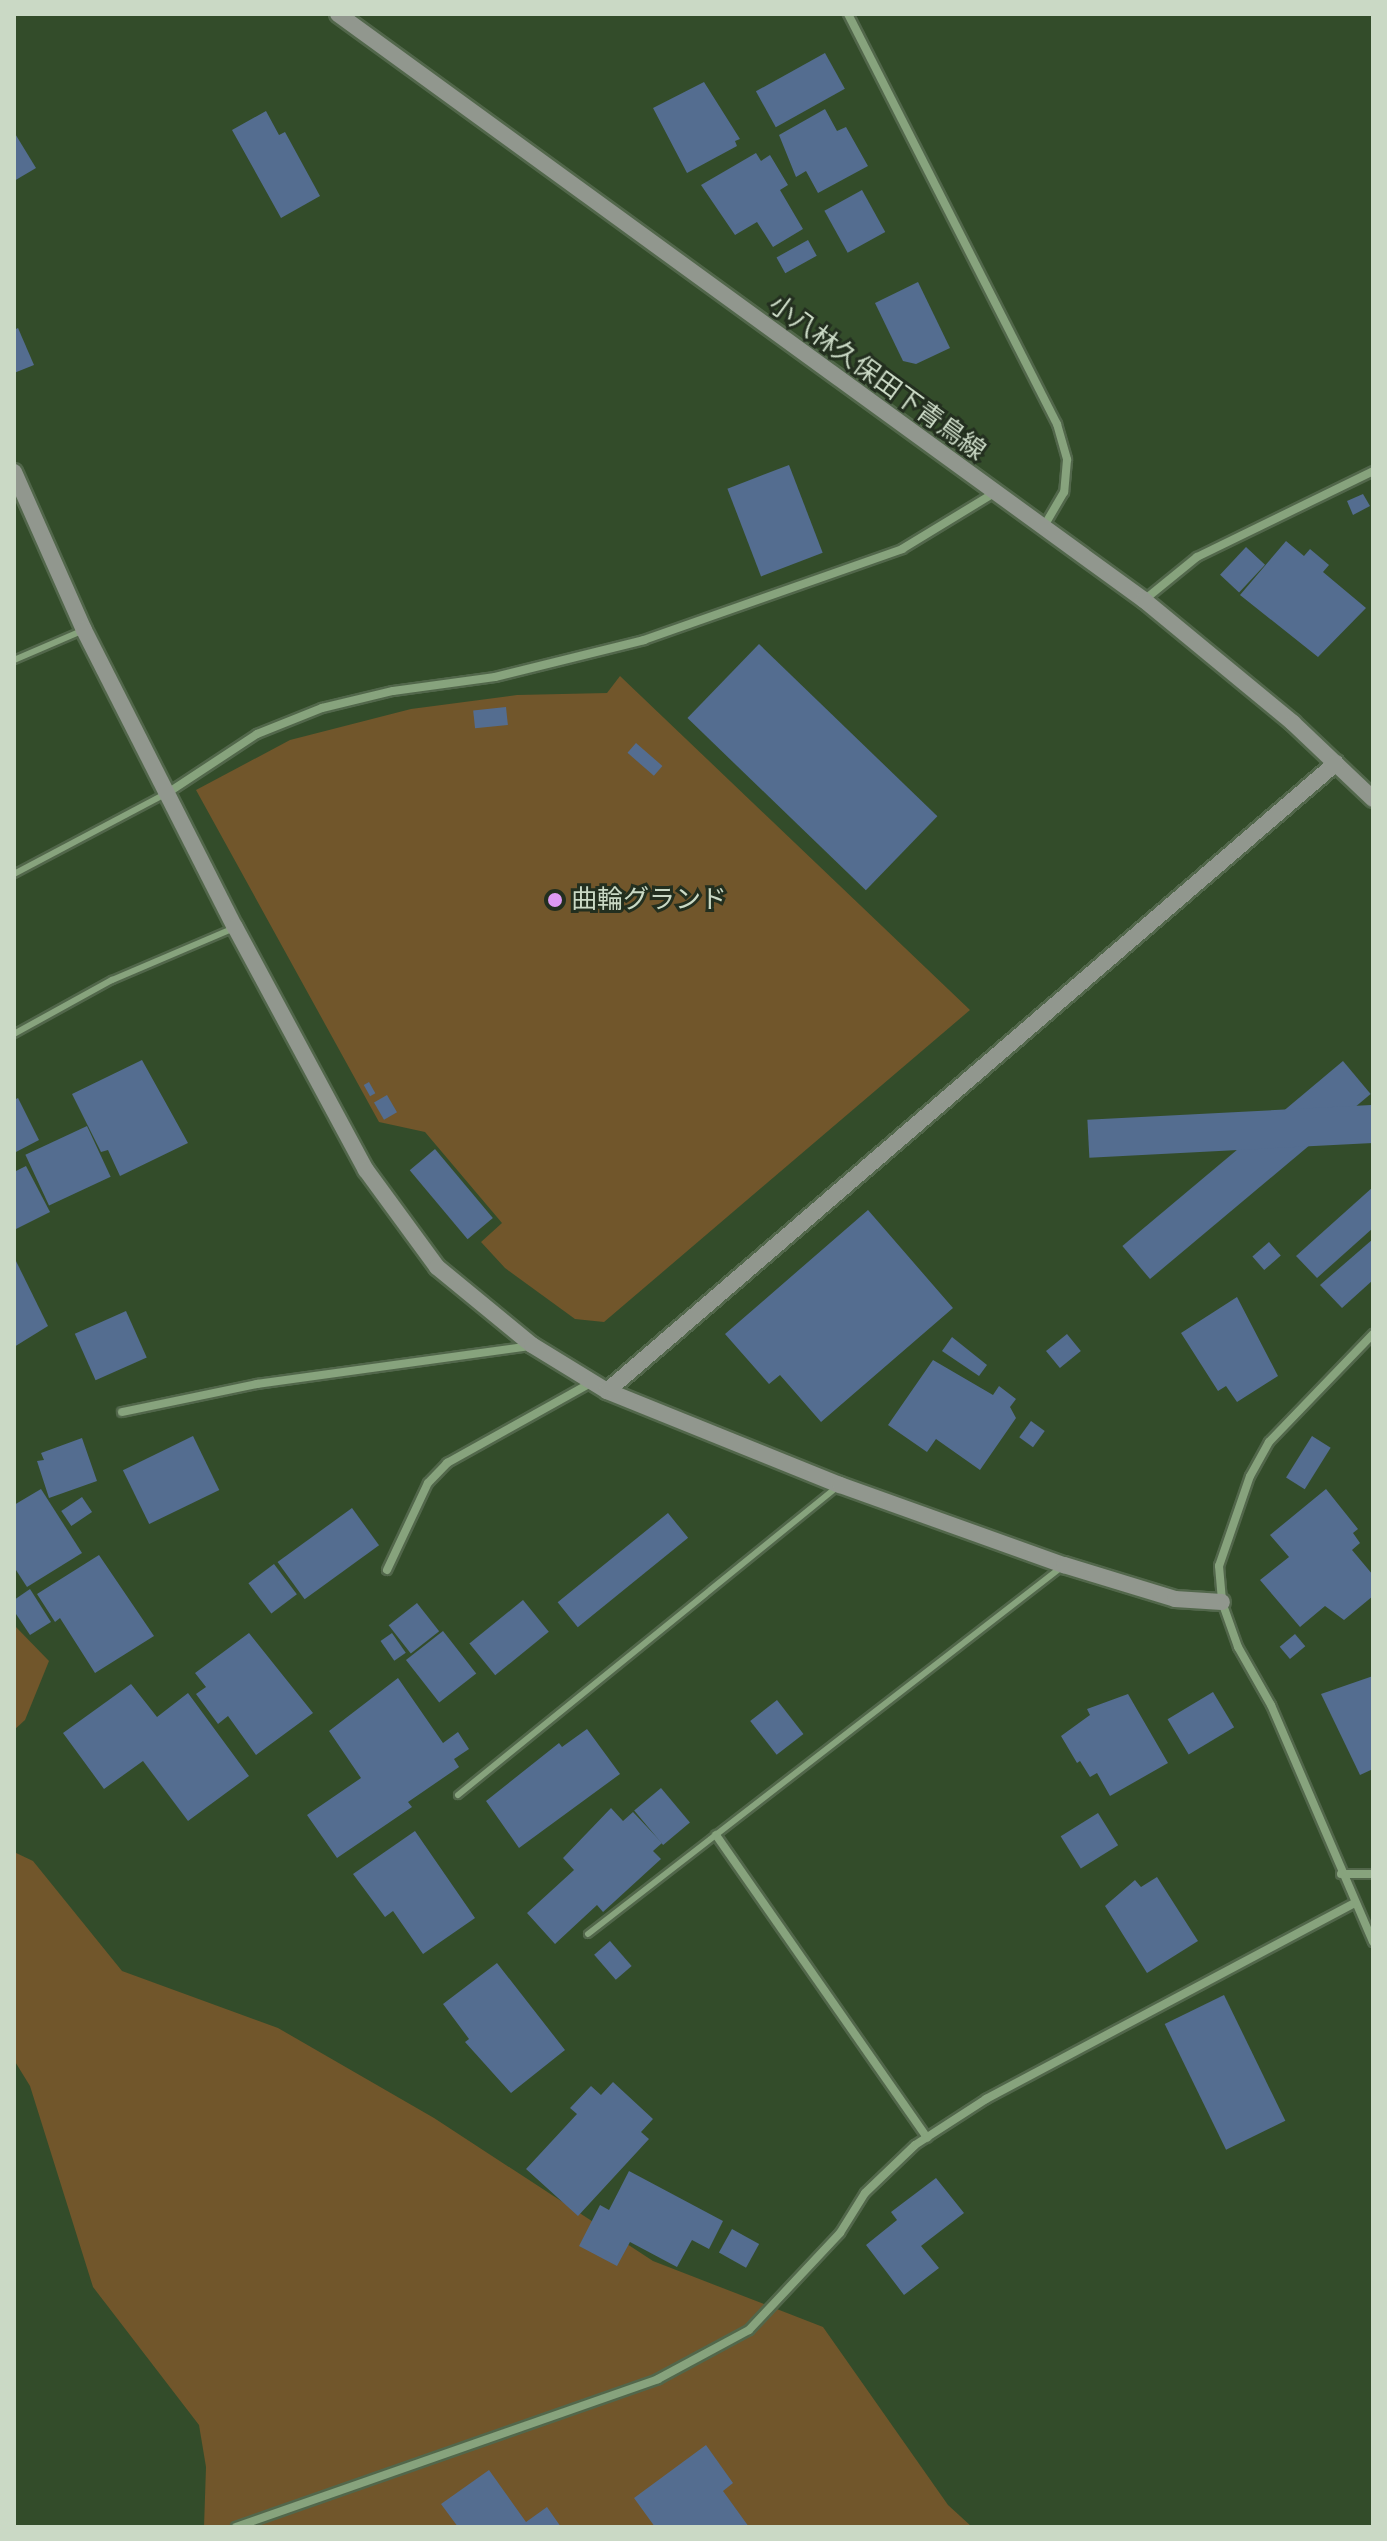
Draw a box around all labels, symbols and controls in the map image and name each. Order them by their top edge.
street label: 小八林久保田下青鳥線 [763,289,991,467]
place label: 曲輪グランド [571,884,727,916]
marker: 曲輪グランド [546,891,564,909]

